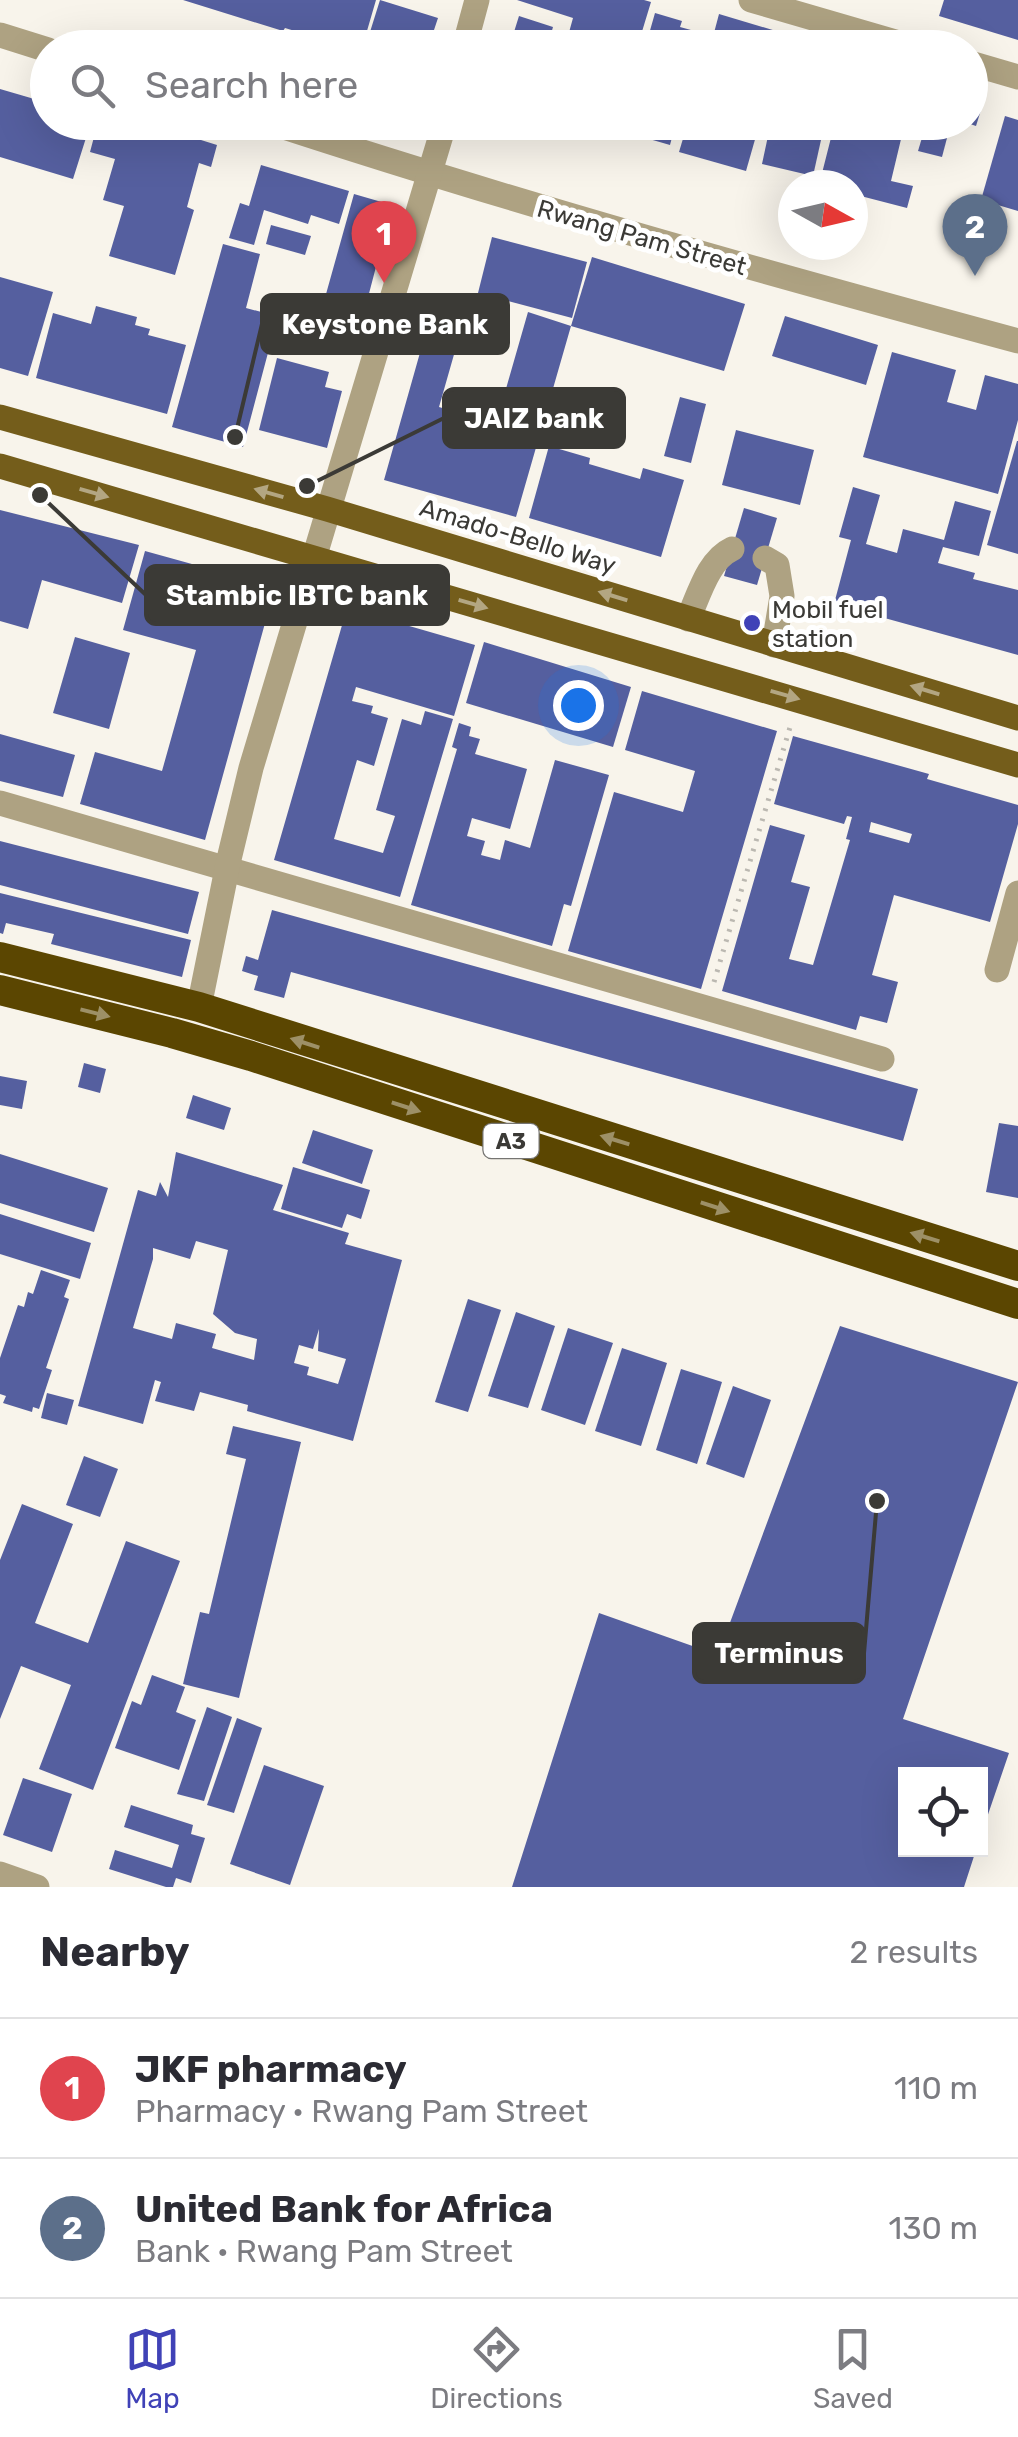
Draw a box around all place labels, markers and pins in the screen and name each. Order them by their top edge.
pin: 2 [942,194,1008,276]
pin: 1 [352,200,416,283]
callout: Keystone Bank [262,295,508,353]
callout: JAIZ bank [444,389,624,447]
callout: Stambic IBTC bank [146,566,448,624]
place label: Mobil fuel station [772,595,884,653]
marker: Mobil fuel station [741,612,763,634]
callout: Terminus [694,1624,864,1682]

